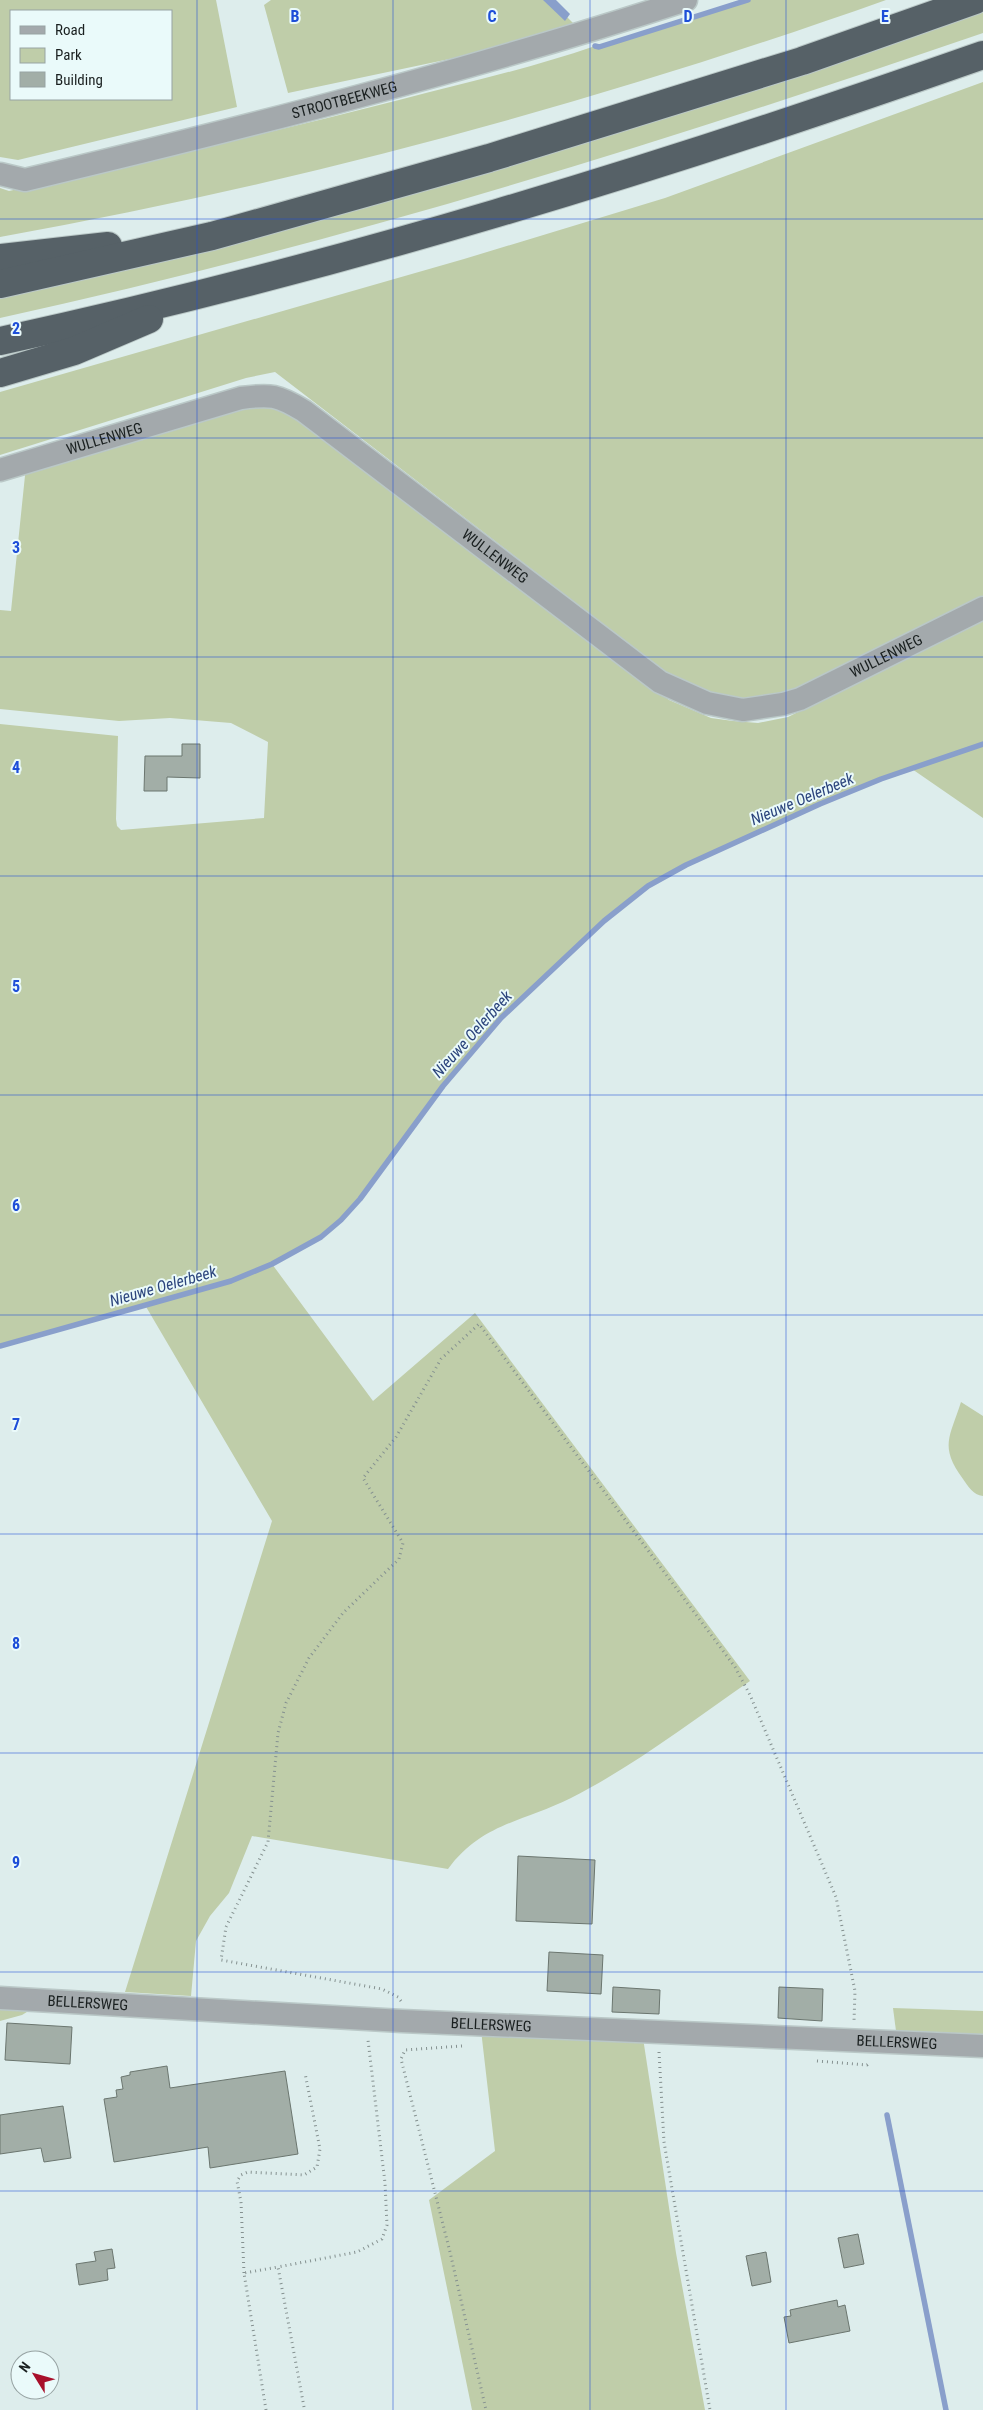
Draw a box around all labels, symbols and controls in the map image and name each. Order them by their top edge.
text: B [291,7,300,26]
text: C [487,7,497,26]
text: D [683,7,693,26]
text: E [881,7,889,26]
legend [10,10,172,100]
text: Road [55,21,85,39]
text: Park [55,46,82,64]
text: Building [55,71,103,89]
street label: STROOTBEEKWEG [290,77,399,123]
text: 2 [12,319,20,338]
street label: WULLENWEG [64,419,145,459]
street label: WULLENWEG [458,525,532,587]
text: 3 [12,538,20,557]
street label: WULLENWEG [847,631,925,682]
text: 4 [12,758,20,777]
water label: Nieuwe Oelerbeek [748,768,857,829]
text: 5 [12,977,20,996]
water label: Nieuwe Oelerbeek [428,986,517,1081]
text: 6 [12,1196,20,1215]
water label: Nieuwe Oelerbeek [107,1261,220,1310]
text: 7 [12,1415,20,1434]
text: 8 [12,1634,20,1653]
text: 9 [12,1853,20,1872]
street label: BELLERSWEG [47,1992,129,2014]
street label: BELLERSWEG [450,2014,532,2036]
street label: BELLERSWEG [856,2032,938,2053]
north arrow [10,2350,60,2400]
text: N [16,2359,34,2375]

